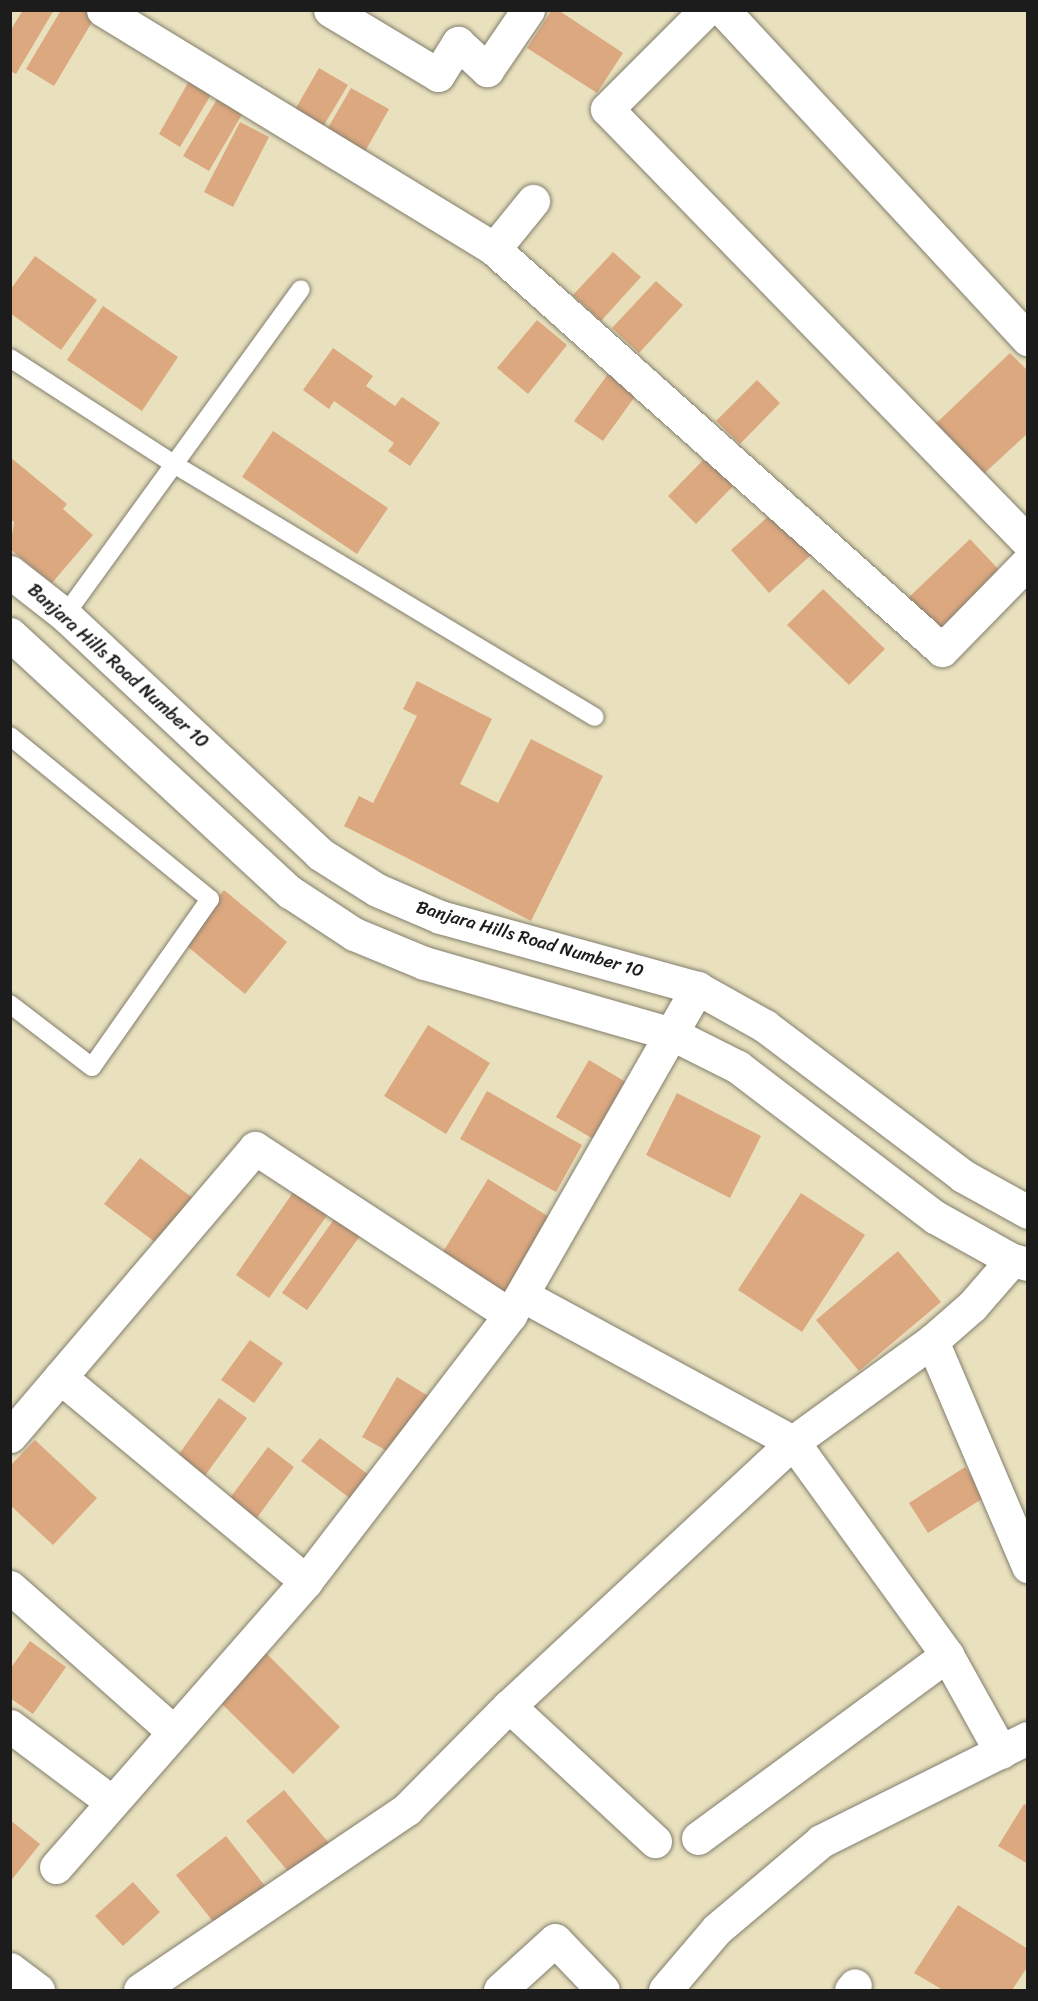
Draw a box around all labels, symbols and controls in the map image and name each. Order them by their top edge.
street label: Banjara Hills Road Number 10 [23,579,213,753]
street label: Banjara Hills Road Number 10 [414,896,646,982]

